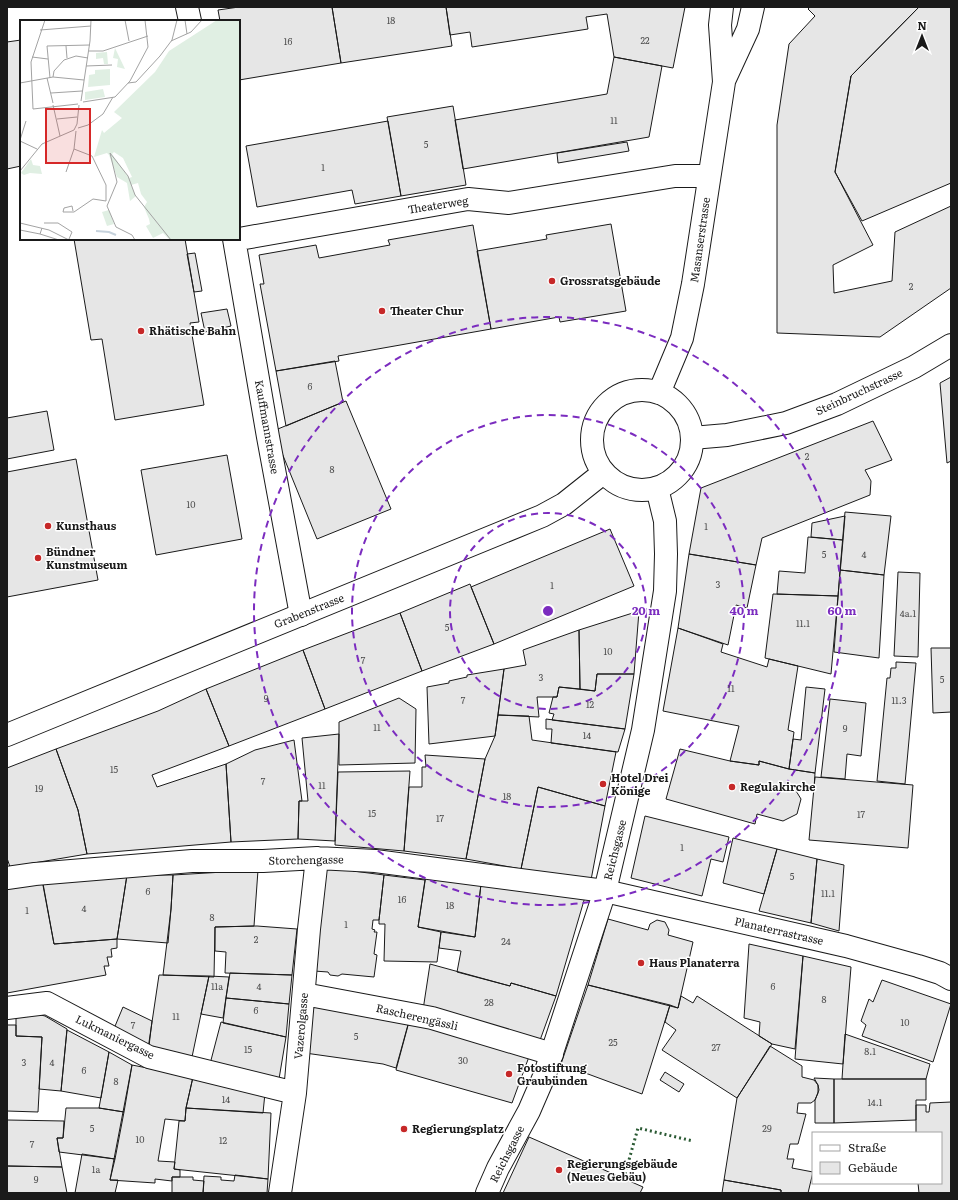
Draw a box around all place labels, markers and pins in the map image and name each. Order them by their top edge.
place label: Grossratsgebäude [560,272,661,288]
marker: Grossratsgebäude [547,276,557,286]
place label: Theater Chur [390,302,464,318]
marker: Theater Chur [377,306,387,316]
place label: Rhätische Bahn [149,322,236,338]
marker: Rhätische Bahn [136,326,146,336]
place label: Kunsthaus [56,517,117,533]
marker: Kunsthaus [43,521,53,531]
place label: Bündner Kunstmuseum [46,543,128,572]
marker: Bündner Kunstmuseum [33,553,43,563]
centre of rings [541,604,555,618]
place label: Hotel Drei Könige [611,769,669,798]
place label: Regulakirche [740,778,816,794]
marker: Hotel Drei Könige [598,779,608,789]
marker: Regulakirche [727,782,737,792]
place label: Haus Planaterra [649,954,740,970]
marker: Haus Planaterra [636,958,646,968]
place label: Fotostiftung Graubünden [517,1059,588,1088]
marker: Fotostiftung Graubünden [504,1069,514,1079]
place label: Regierungsplatz [412,1120,504,1136]
marker: Regierungsplatz [399,1124,409,1134]
place label: Regierungsgebäude (Neues Gebäu) [567,1155,677,1184]
marker: Regierungsgebäude (Neues Gebäu) [554,1165,564,1175]

